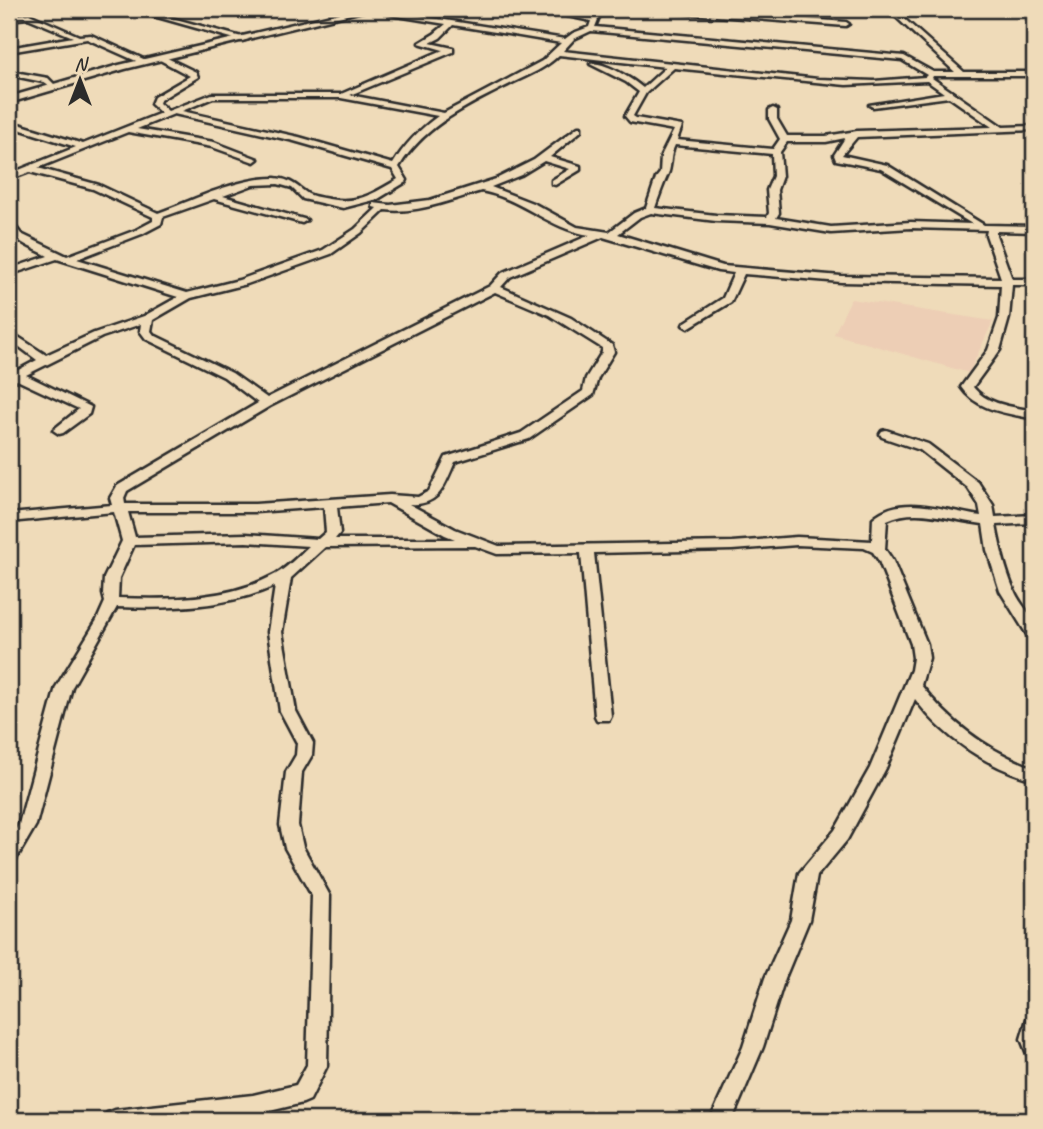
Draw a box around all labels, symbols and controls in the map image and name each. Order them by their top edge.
north arrow [46,46,116,116]
text: N [74,52,89,76]

